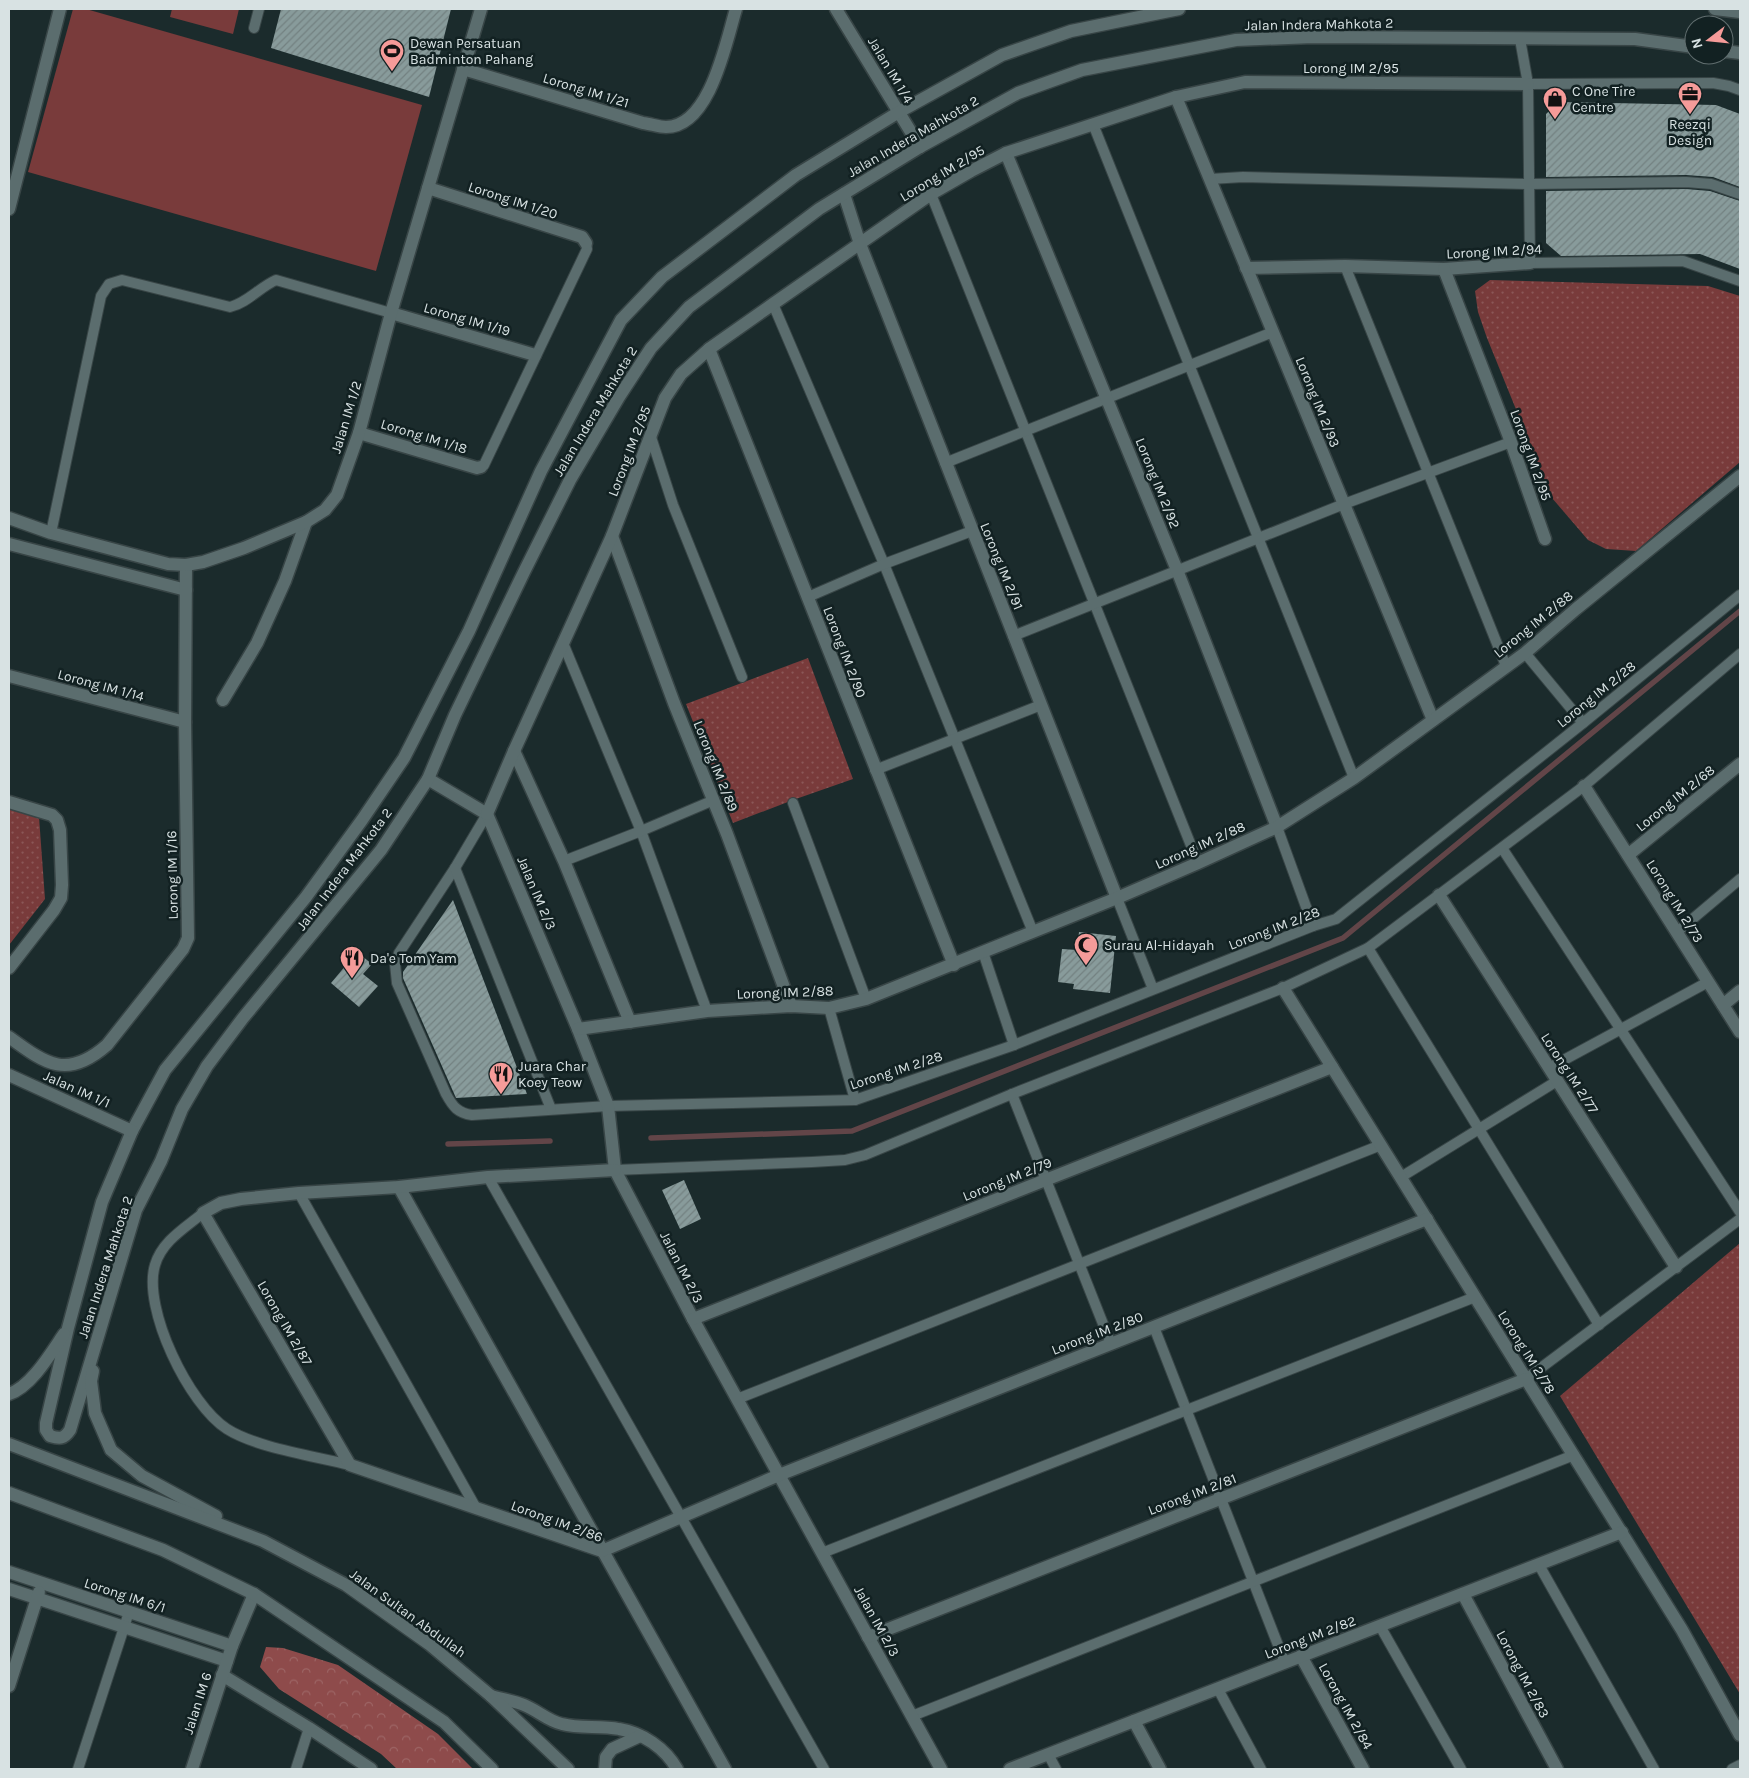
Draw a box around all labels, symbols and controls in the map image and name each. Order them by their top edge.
street label: Jalan Indera Mahkota 2 [1245,15,1393,34]
north arrow [1684,15,1734,65]
street label: Jalan IM 1/4 [864,34,917,107]
place label: Dewan Persatuan Badminton Pahang [410,35,533,68]
text: N [1687,36,1707,51]
sports icon: Dewan Persatuan Badminton Pahang [379,38,405,72]
street label: Lorong IM 2/95 [1303,60,1399,77]
street label: Lorong IM 1/21 [541,69,631,112]
office icon: Reezqi Design [1677,81,1703,115]
place label: C One Tire Centre [1572,83,1635,116]
shop icon: C One Tire Centre [1542,86,1568,120]
street label: Jalan Indera Mahkota 2 [845,92,982,181]
place label: Reezqi Design [1668,116,1712,149]
street label: Lorong IM 2/95 [897,141,988,205]
street label: Lorong IM 1/20 [466,178,560,223]
street label: Lorong IM 2/94 [1446,240,1542,262]
street label: Lorong IM 1/19 [422,299,512,340]
street label: Jalan Indera Mahkota 2 [550,343,641,479]
street label: Lorong IM 2/93 [1292,354,1343,450]
street label: Jalan IM 1/2 [327,379,366,455]
street label: Lorong IM 2/95 [604,403,655,499]
street label: Lorong IM 2/95 [1506,407,1555,503]
street label: Lorong IM 1/18 [379,415,469,458]
street label: Lorong IM 2/92 [1132,435,1183,531]
street label: Lorong IM 2/91 [976,520,1027,612]
street label: Lorong IM 2/88 [1490,587,1576,662]
street label: Lorong IM 2/90 [819,604,870,700]
street label: Lorong IM 2/28 [1553,657,1639,731]
street label: Lorong IM 1/14 [56,666,146,705]
street label: Lorong IM 2/89 [690,718,742,814]
street label: Lorong IM 2/68 [1632,761,1718,835]
street label: Jalan Indera Mahkota 2 [293,805,396,934]
street label: Lorong IM 2/88 [1152,818,1248,873]
street label: Lorong IM 1/16 [163,830,182,920]
street label: Jalan IM 2/3 [513,854,560,933]
street label: Lorong IM 2/73 [1642,857,1707,946]
street label: Lorong IM 2/28 [1226,903,1322,954]
mosque icon: Surau Al-Hidayah [1073,932,1099,966]
place label: Surau Al-Hidayah [1104,937,1215,954]
restaurant icon: Da'e Tom Yam [339,945,365,979]
place label: Da'e Tom Yam [370,950,457,967]
street label: Lorong IM 2/88 [736,982,834,1003]
street label: Lorong IM 2/77 [1537,1030,1602,1117]
street label: Lorong IM 2/28 [848,1047,945,1093]
place label: Juara Char Koey Teow [518,1058,587,1091]
restaurant icon: Juara Char Koey Teow [488,1061,514,1095]
street label: Jalan IM 1/1 [41,1067,113,1112]
street label: Lorong IM 2/79 [960,1154,1054,1205]
street label: Jalan Indera Mahkota 2 [74,1194,137,1340]
street label: Jalan IM 2/3 [656,1228,707,1306]
street label: Lorong IM 2/87 [253,1278,316,1369]
street label: Lorong IM 2/78 [1494,1307,1559,1397]
street label: Lorong IM 2/80 [1049,1308,1145,1359]
street label: Lorong IM 2/81 [1146,1470,1239,1519]
street label: Lorong IM 2/86 [509,1497,605,1546]
street label: Jalan Sultan Abdullah [346,1566,469,1661]
street label: Lorong IM 6/1 [82,1574,168,1617]
street label: Jalan IM 2/3 [850,1583,903,1660]
street label: Lorong IM 2/82 [1262,1612,1358,1663]
street label: Lorong IM 2/83 [1492,1628,1553,1721]
street label: Lorong IM 2/84 [1315,1660,1376,1753]
street label: Jalan IM 6 [180,1670,215,1736]

